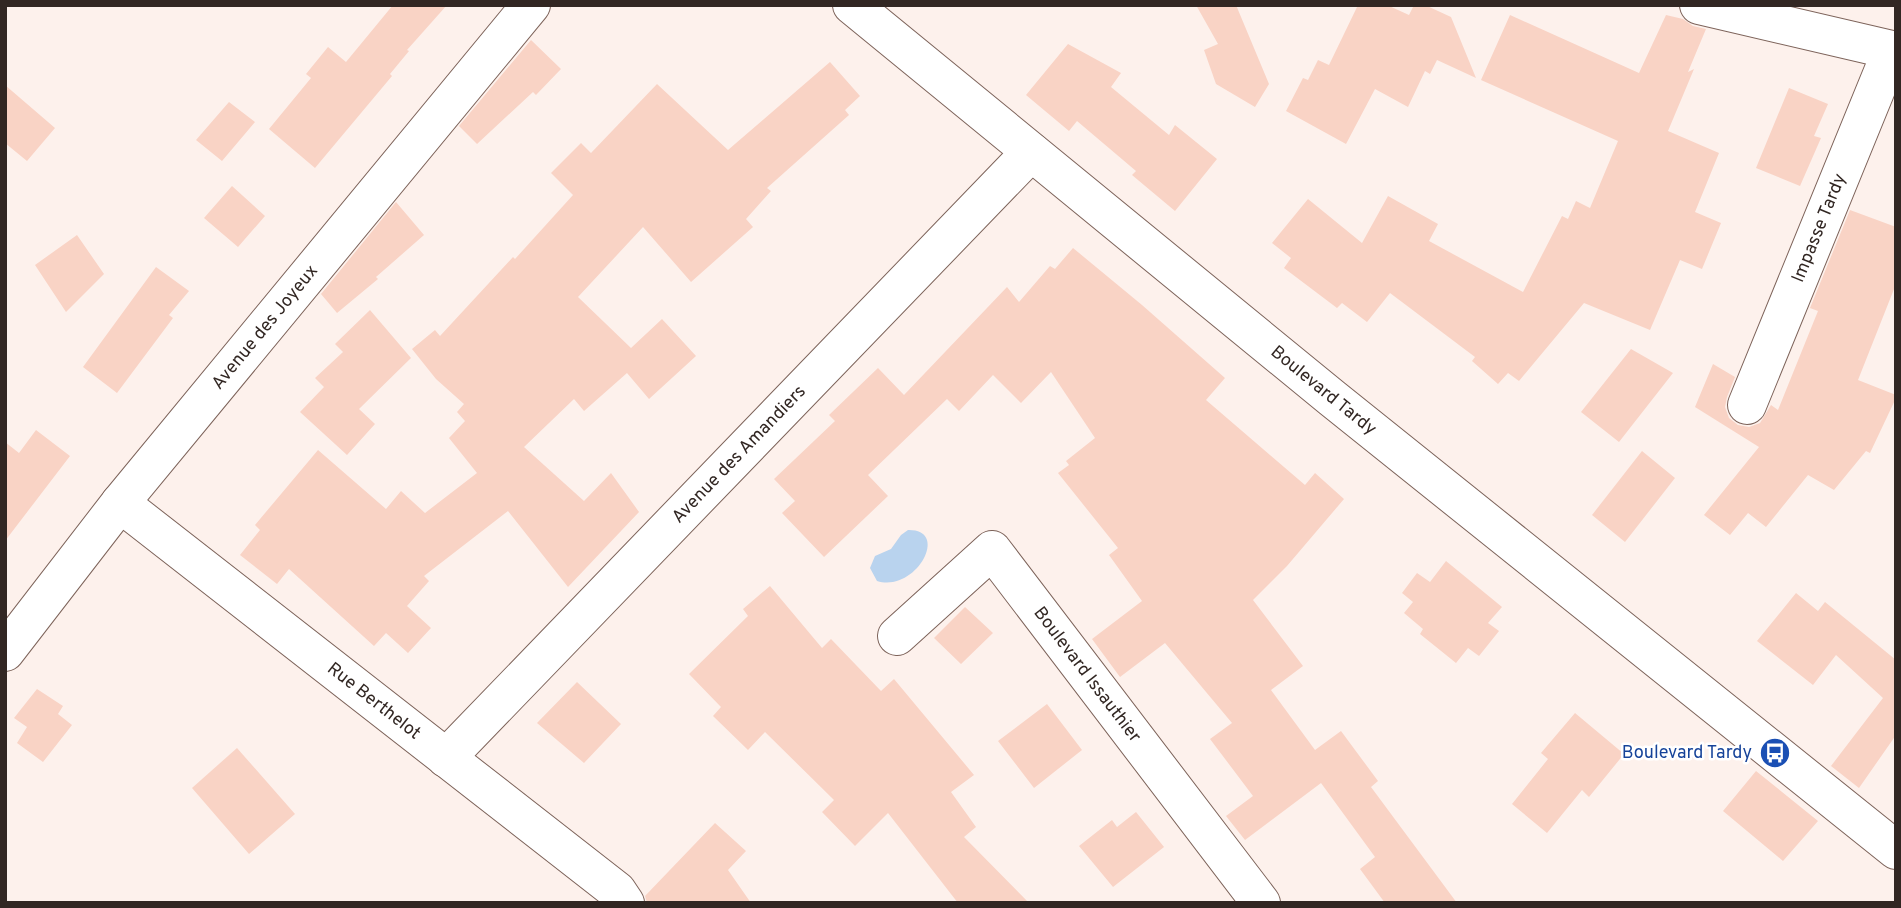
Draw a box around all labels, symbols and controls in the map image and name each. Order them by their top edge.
street label: Impasse Tardy [1787,170,1852,286]
street label: Avenue des Joyeux [207,260,323,395]
street label: Boulevard Tardy [1266,341,1381,441]
street label: Avenue des Amandiers [667,380,811,528]
street label: Boulevard Issauthier [1028,602,1146,747]
street label: Rue Berthelot [322,657,425,745]
bus stop icon: Boulevard Tardy [1758,736,1792,770]
place label: Boulevard Tardy [1622,742,1752,765]

